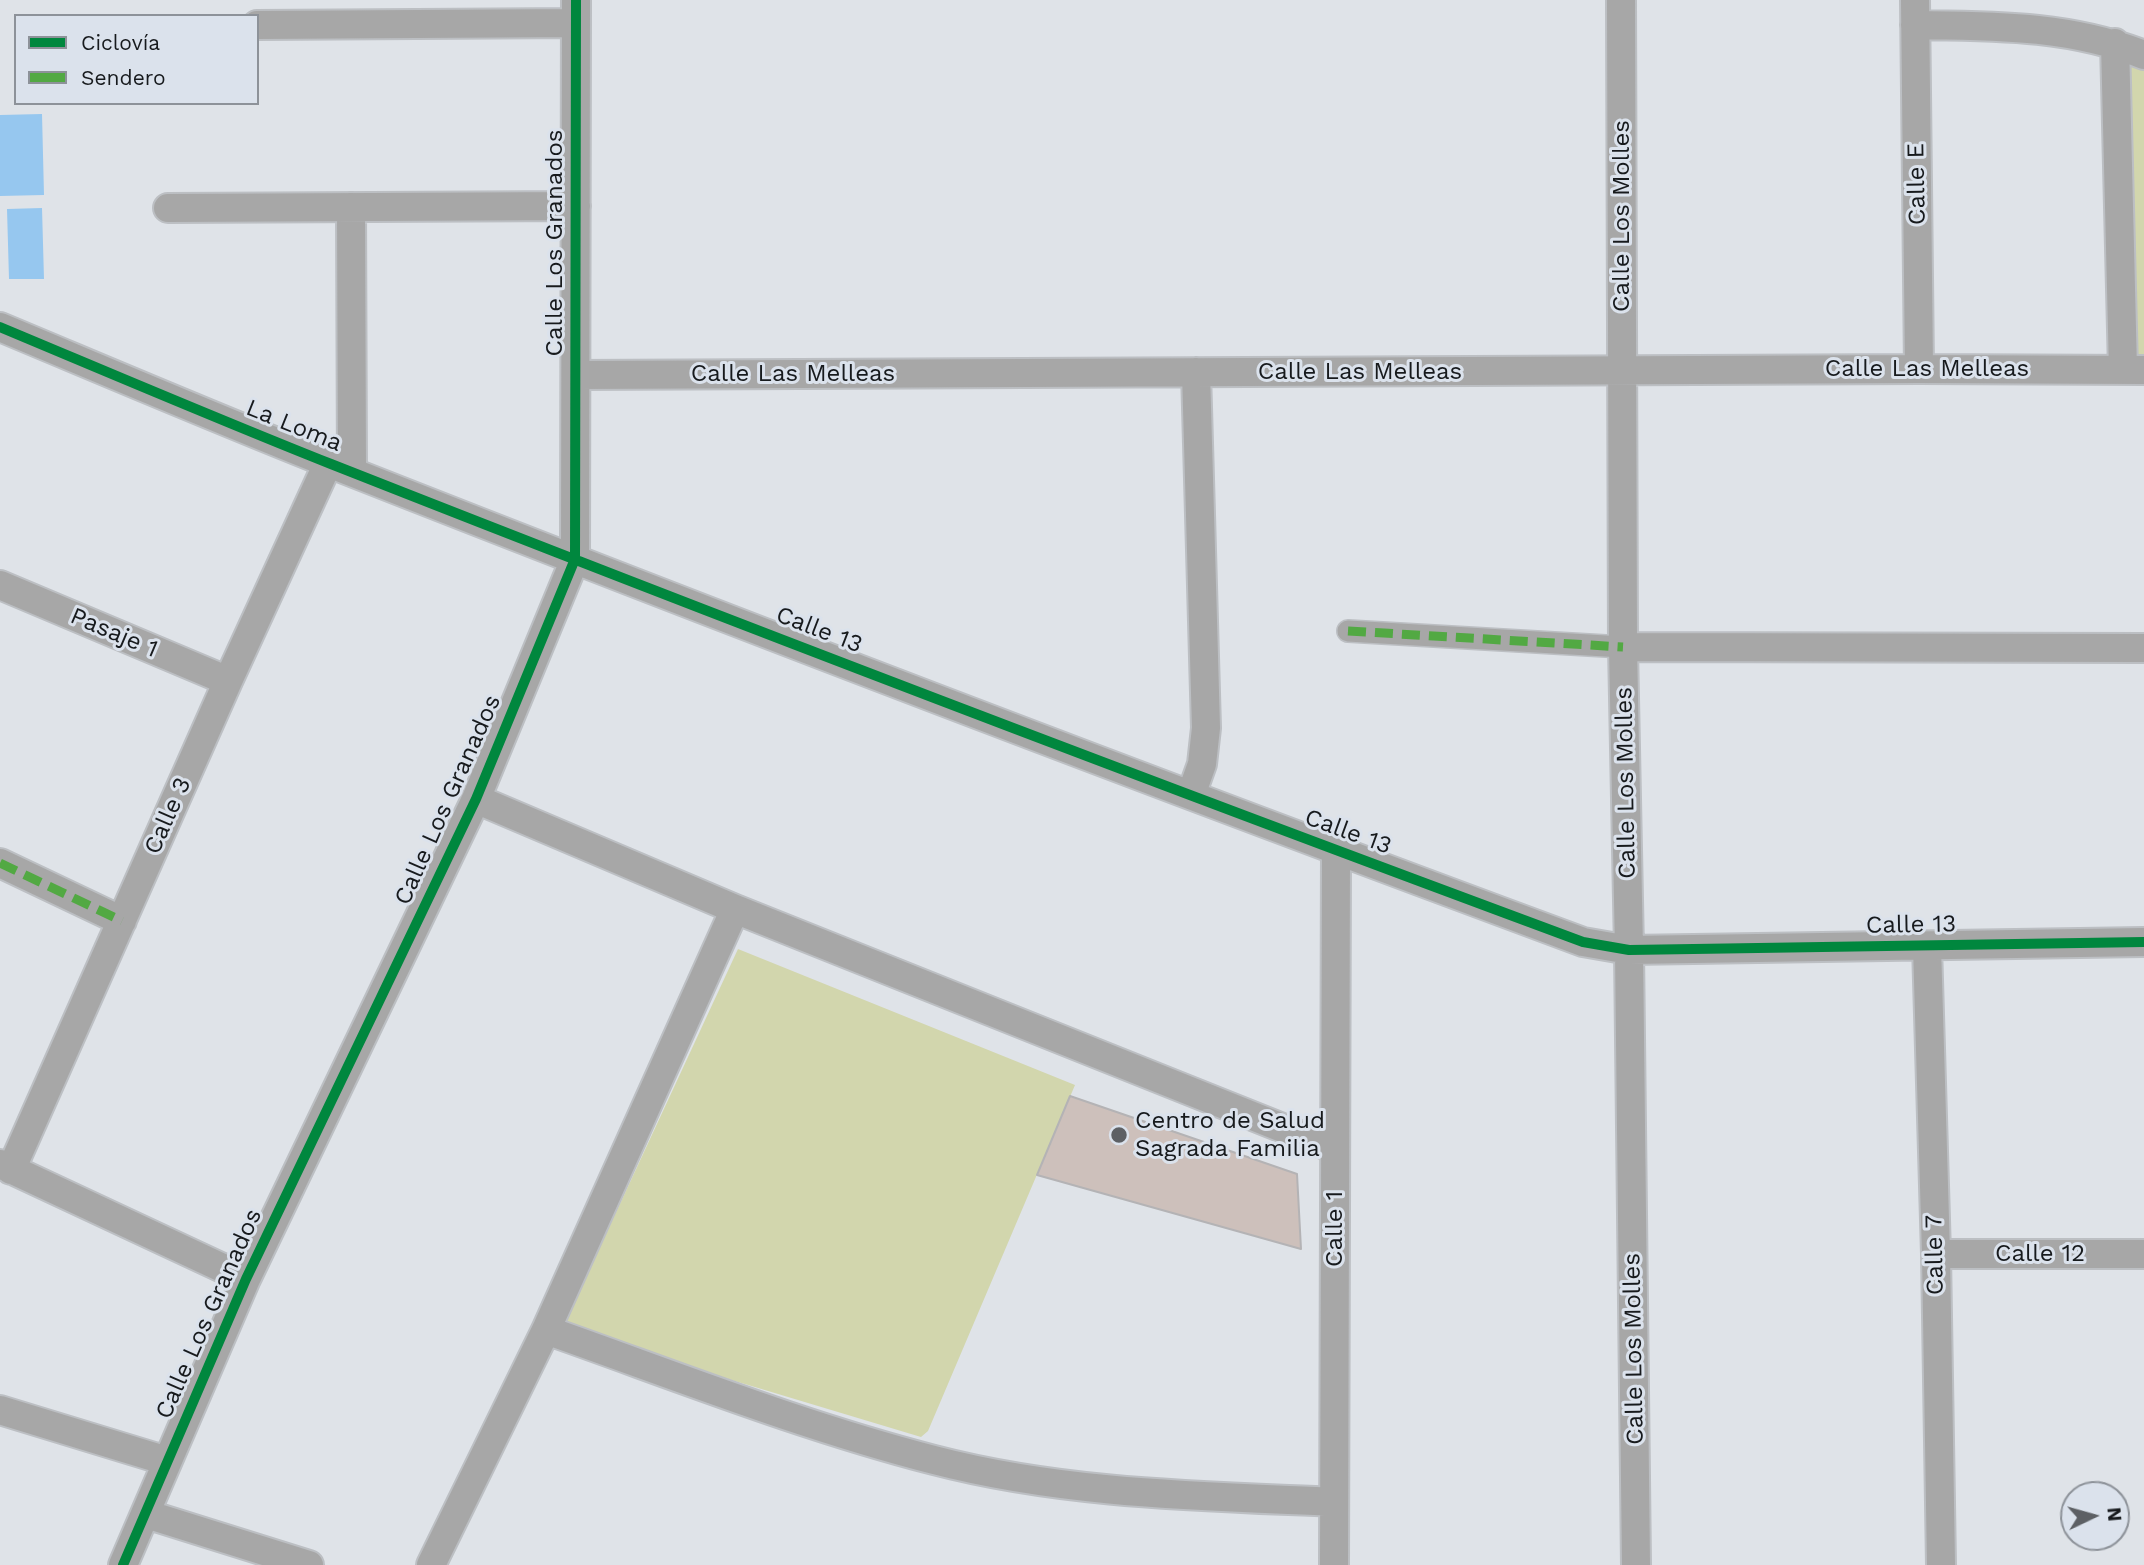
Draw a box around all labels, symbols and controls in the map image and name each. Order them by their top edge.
legend [14,14,259,105]
text: Ciclovía [81,30,160,55]
text: Sendero [81,65,166,90]
street label: Calle Los Molles [1608,120,1636,312]
street label: Calle Los Granados [541,130,569,356]
street label: Calle E [1902,143,1932,225]
street label: Calle Las Melleas [1825,355,2029,383]
street label: Calle Las Melleas [1258,358,1462,386]
street label: Calle Las Melleas [691,360,895,388]
street label: La Loma [242,394,346,458]
street label: Calle 13 [772,600,866,660]
street label: Pasaje 1 [66,602,162,664]
street label: Calle Los Molles [1610,687,1642,879]
street label: Calle Los Granados [389,690,507,910]
street label: Calle 3 [138,773,198,859]
street label: Calle 13 [1301,803,1395,861]
street label: Calle 13 [1866,910,1956,940]
place label: Centro de Salud Sagrada Familia [1135,1107,1325,1163]
marker: Centro de Salud Sagrada Familia [1109,1125,1129,1145]
street label: Calle 1 [1321,1191,1349,1267]
street label: Calle Los Granados [150,1204,268,1424]
street label: Calle 7 [1920,1215,1950,1295]
street label: Calle 12 [1995,1240,2085,1268]
street label: Calle Los Molles [1618,1253,1650,1445]
north arrow [2060,1481,2130,1551]
text: N [2102,1506,2126,1522]

